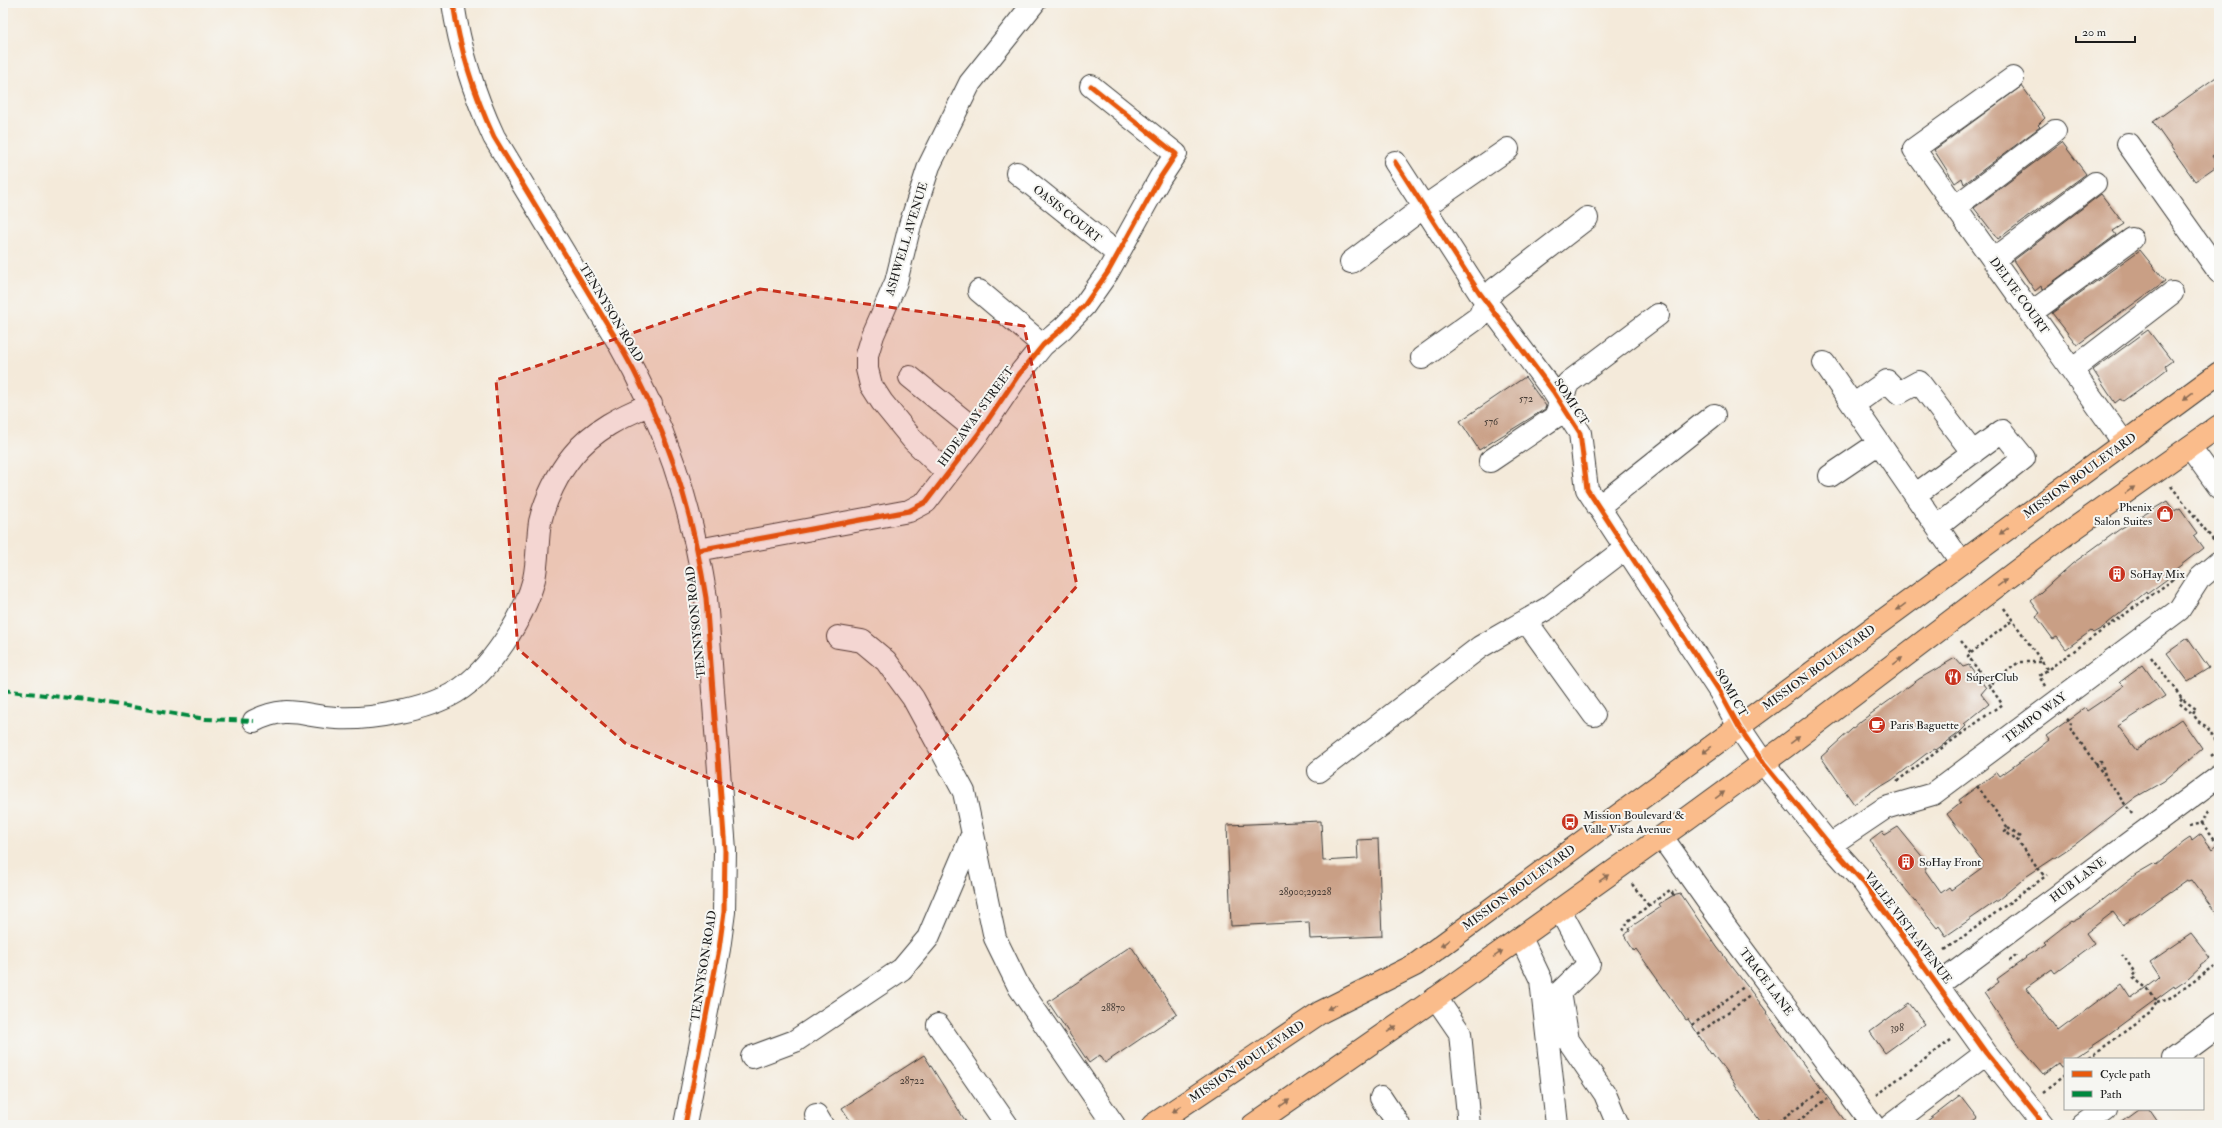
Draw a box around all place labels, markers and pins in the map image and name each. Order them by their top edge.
place label: Phenix Salon Suites [2094,500,2153,529]
shop icon: Phenix Salon Suites [2155,504,2175,524]
building icon: SoHay Mix [2107,564,2127,584]
place label: SoHay Mix [2130,567,2186,582]
restaurant icon: SúperClub [1943,667,1963,687]
place label: SúperClub [1966,670,2018,685]
cafe icon: Paris Baguette [1867,715,1887,735]
place label: Paris Baguette [1890,718,1959,733]
place label: Mission Boulevard & Valle Vista Avenue [1583,808,1684,837]
bus stop icon: Mission Boulevard & Valle Vista Avenue [1560,812,1580,832]
building icon: SoHay Front [1896,852,1916,872]
place label: SoHay Front [1919,855,1981,870]

